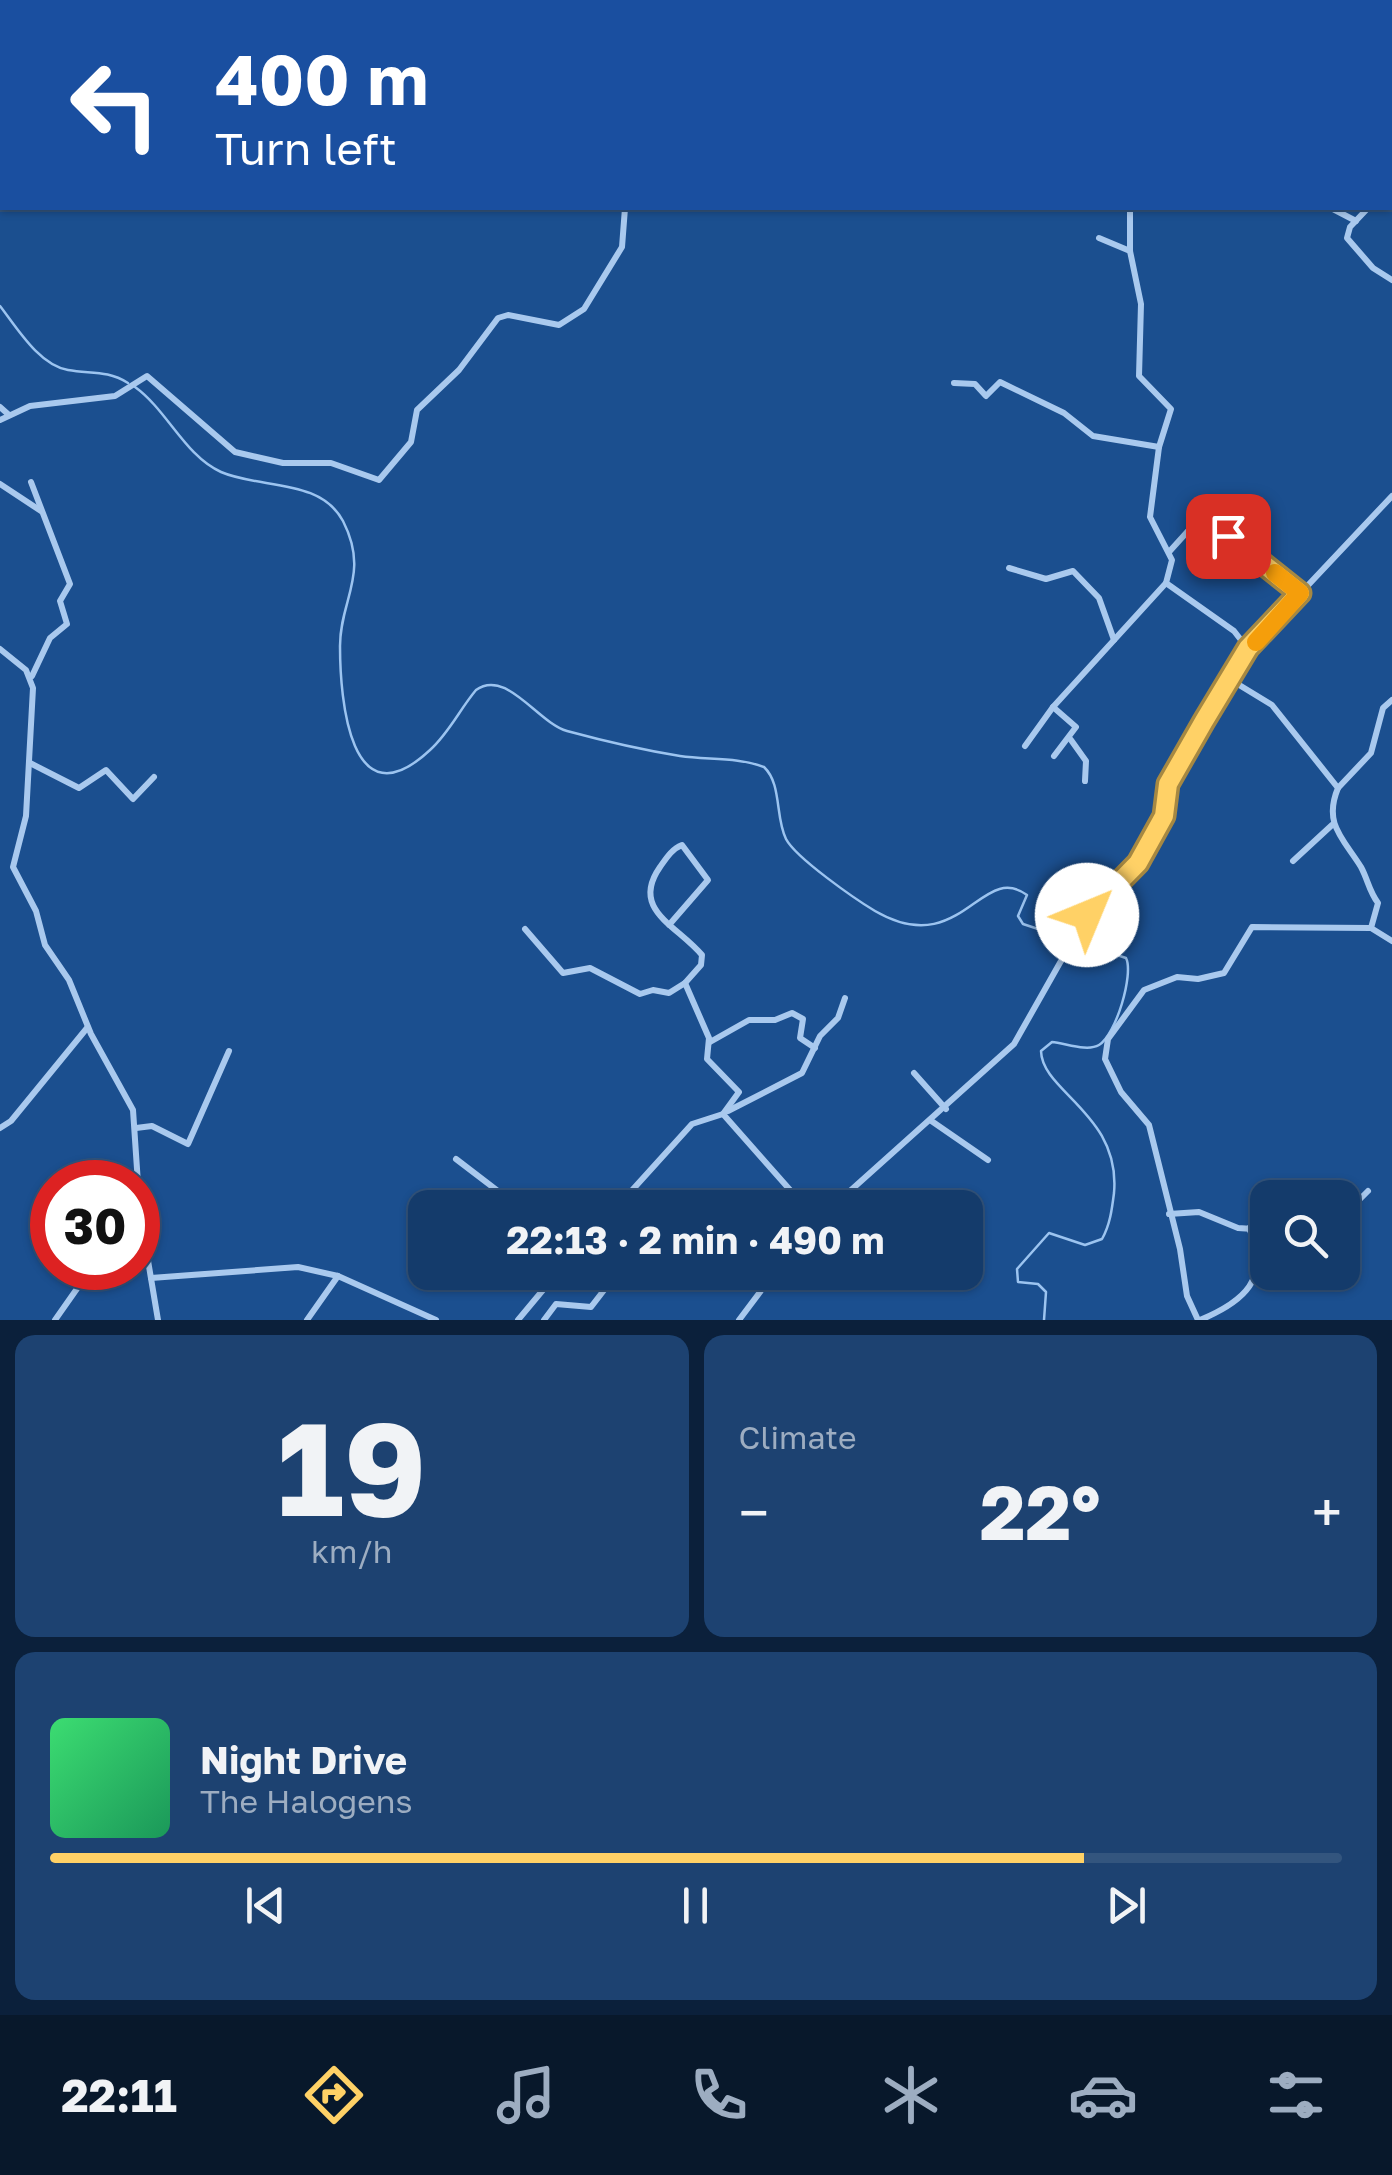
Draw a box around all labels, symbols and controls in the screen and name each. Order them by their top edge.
text: 400 m [215,36,429,120]
icon: left [50,40,180,170]
text: Turn left [215,121,397,175]
pin [1186,494,1271,579]
icon: arrive [1201,509,1256,564]
position arrow [1035,863,1139,967]
speed limit sign: 30 [30,1160,160,1290]
map controls [1250,1180,1360,1290]
button: search [1250,1180,1360,1290]
text: 22:13 · 2 min · 490 m [506,1217,885,1262]
text: 19 [277,1389,427,1545]
text: Climate [739,1418,857,1456]
text: 22° [980,1466,1101,1557]
text: − [739,1479,769,1545]
text: + [1312,1479,1342,1545]
text: km/h [311,1532,392,1570]
text: Night Drive [200,1737,407,1782]
text: The Halogens [200,1782,412,1820]
icon: previous [238,1878,293,1933]
icon: pause [668,1878,723,1933]
icon: next [1099,1878,1154,1933]
icon: directions [299,2060,369,2130]
icon: music [491,2060,561,2130]
icon: phone [684,2060,754,2130]
icon: climate [876,2060,946,2130]
icon: car [1068,2060,1138,2130]
icon: filters [1261,2060,1331,2130]
text: 22:11 [61,2068,177,2122]

